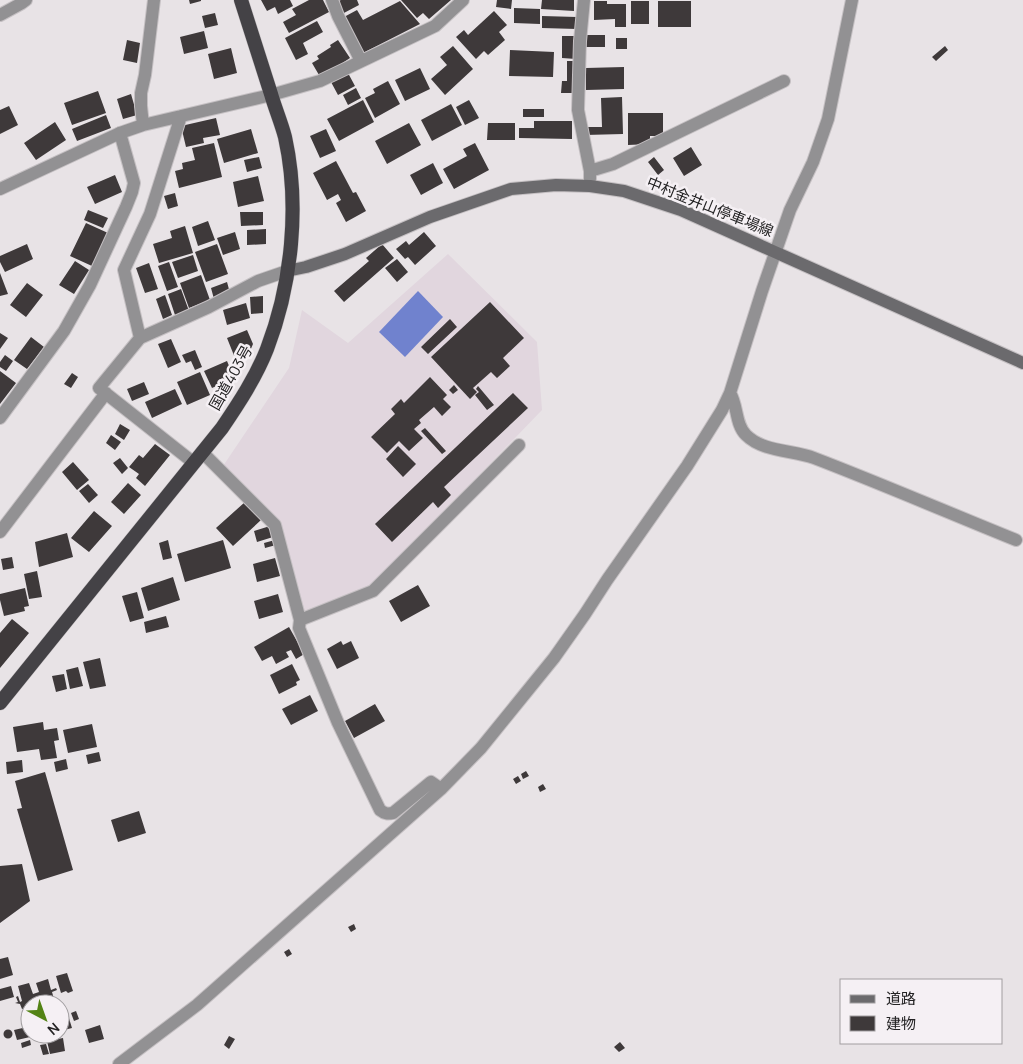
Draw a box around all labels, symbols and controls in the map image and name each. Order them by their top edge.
street label: 中村金井山停車場線 [644,172,777,242]
street label: 国道403号 [204,341,257,414]
legend [840,979,1003,1044]
text: 道路 [886,988,916,1009]
north arrow [20,994,70,1044]
text: 建物 [886,1013,916,1034]
text: N [44,1019,64,1040]

